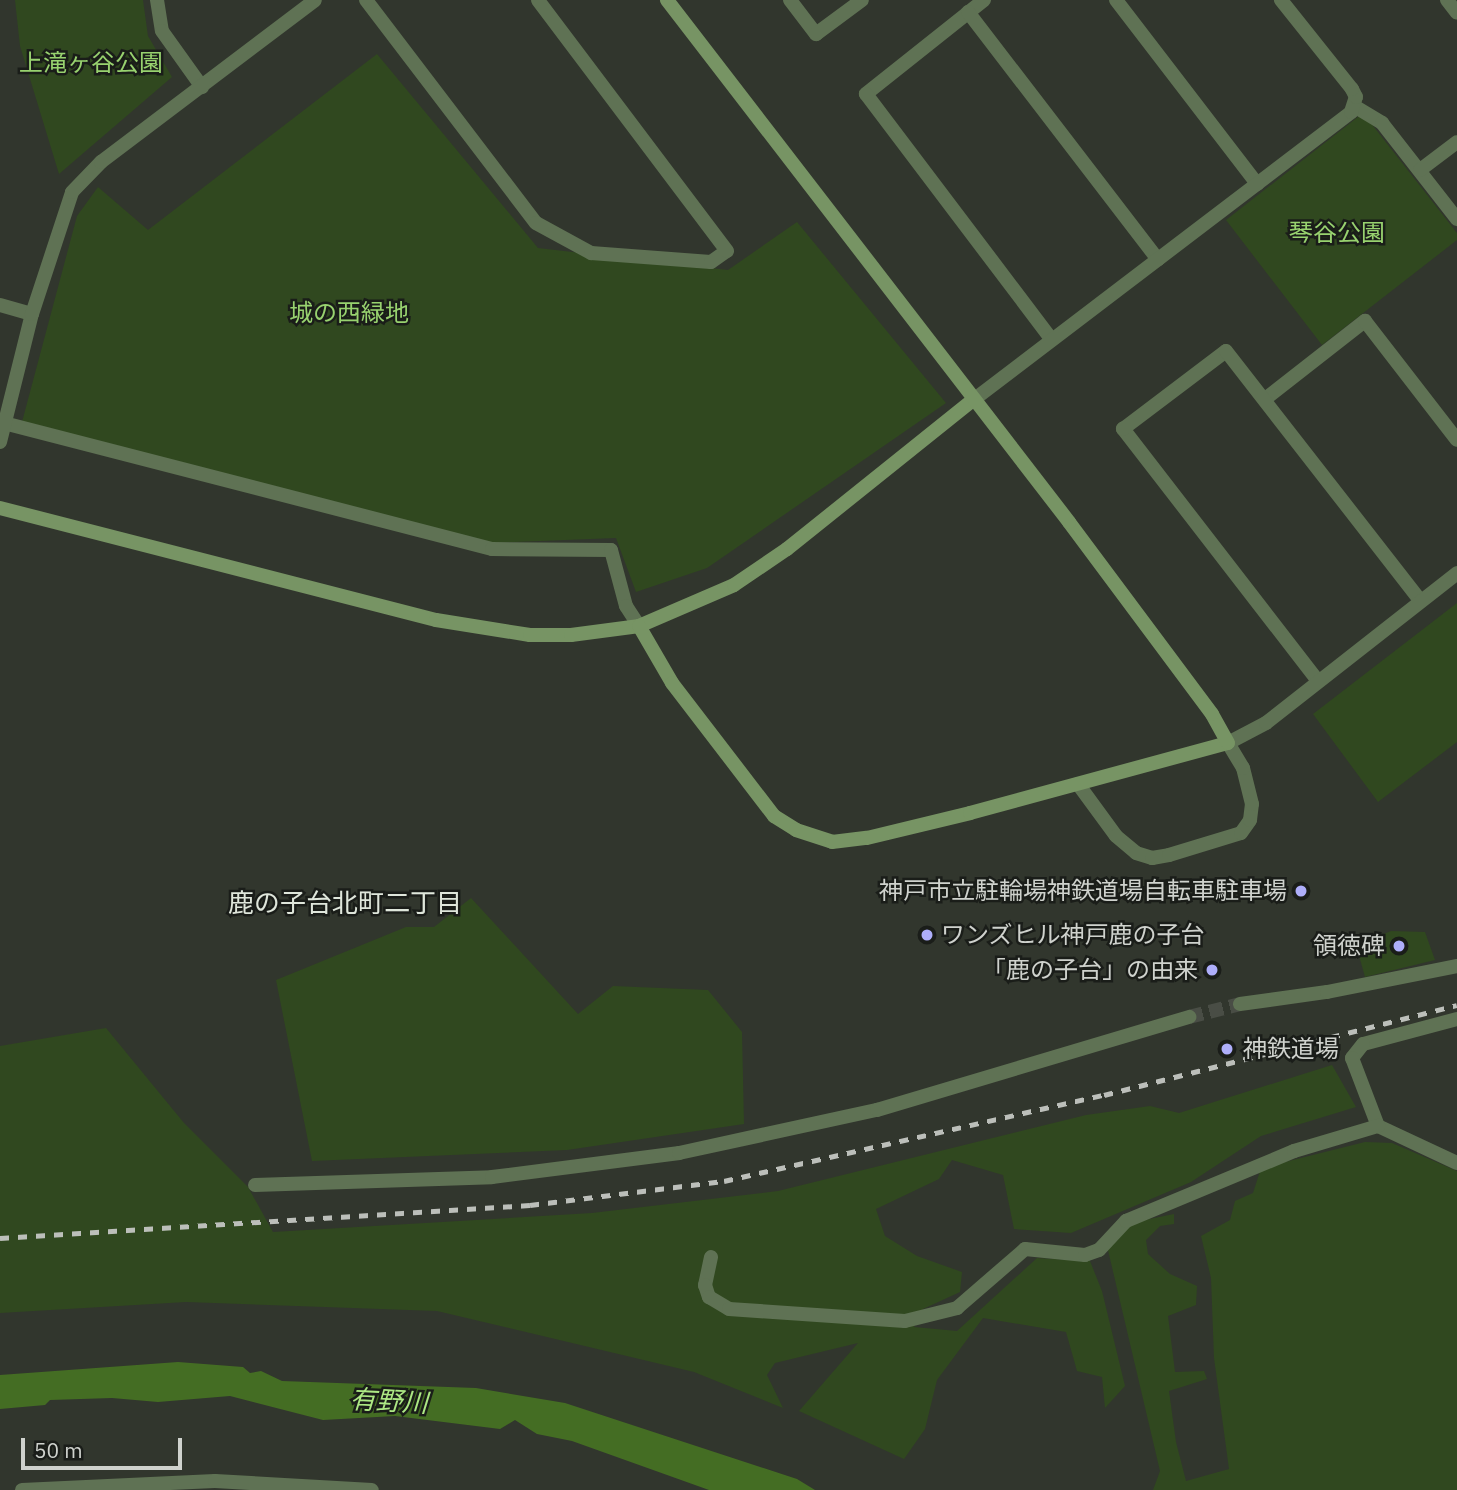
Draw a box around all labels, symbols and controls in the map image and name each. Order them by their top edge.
park label: 上滝ヶ谷公園 [19,49,163,77]
park label: 琴谷公園 [1289,219,1385,247]
park label: 城の西緑地 [289,299,409,327]
place label: 神戸市立駐輪場神鉄道場自転車駐車場 [879,877,1287,905]
marker: 神戸市立駐輪場神鉄道場自転車駐車場 [1293,883,1309,899]
district label: 鹿の子台北町二丁目 [228,887,462,919]
place label: ワンズヒル神戸鹿の子台 [941,921,1205,949]
marker: ワンズヒル神戸鹿の子台 [919,927,935,943]
place label: 領徳碑 [1313,932,1385,960]
marker: 領徳碑 [1391,938,1407,954]
place label: 「鹿の子台」の由来 [982,956,1198,984]
marker: 「鹿の子台」の由来 [1204,962,1220,978]
place label: 神鉄道場 [1243,1035,1339,1063]
marker: 神鉄道場 [1217,1039,1237,1059]
water label: 有野川 [349,1383,429,1419]
scale bar [24,1424,186,1468]
text: 50 m [34,1436,83,1464]

